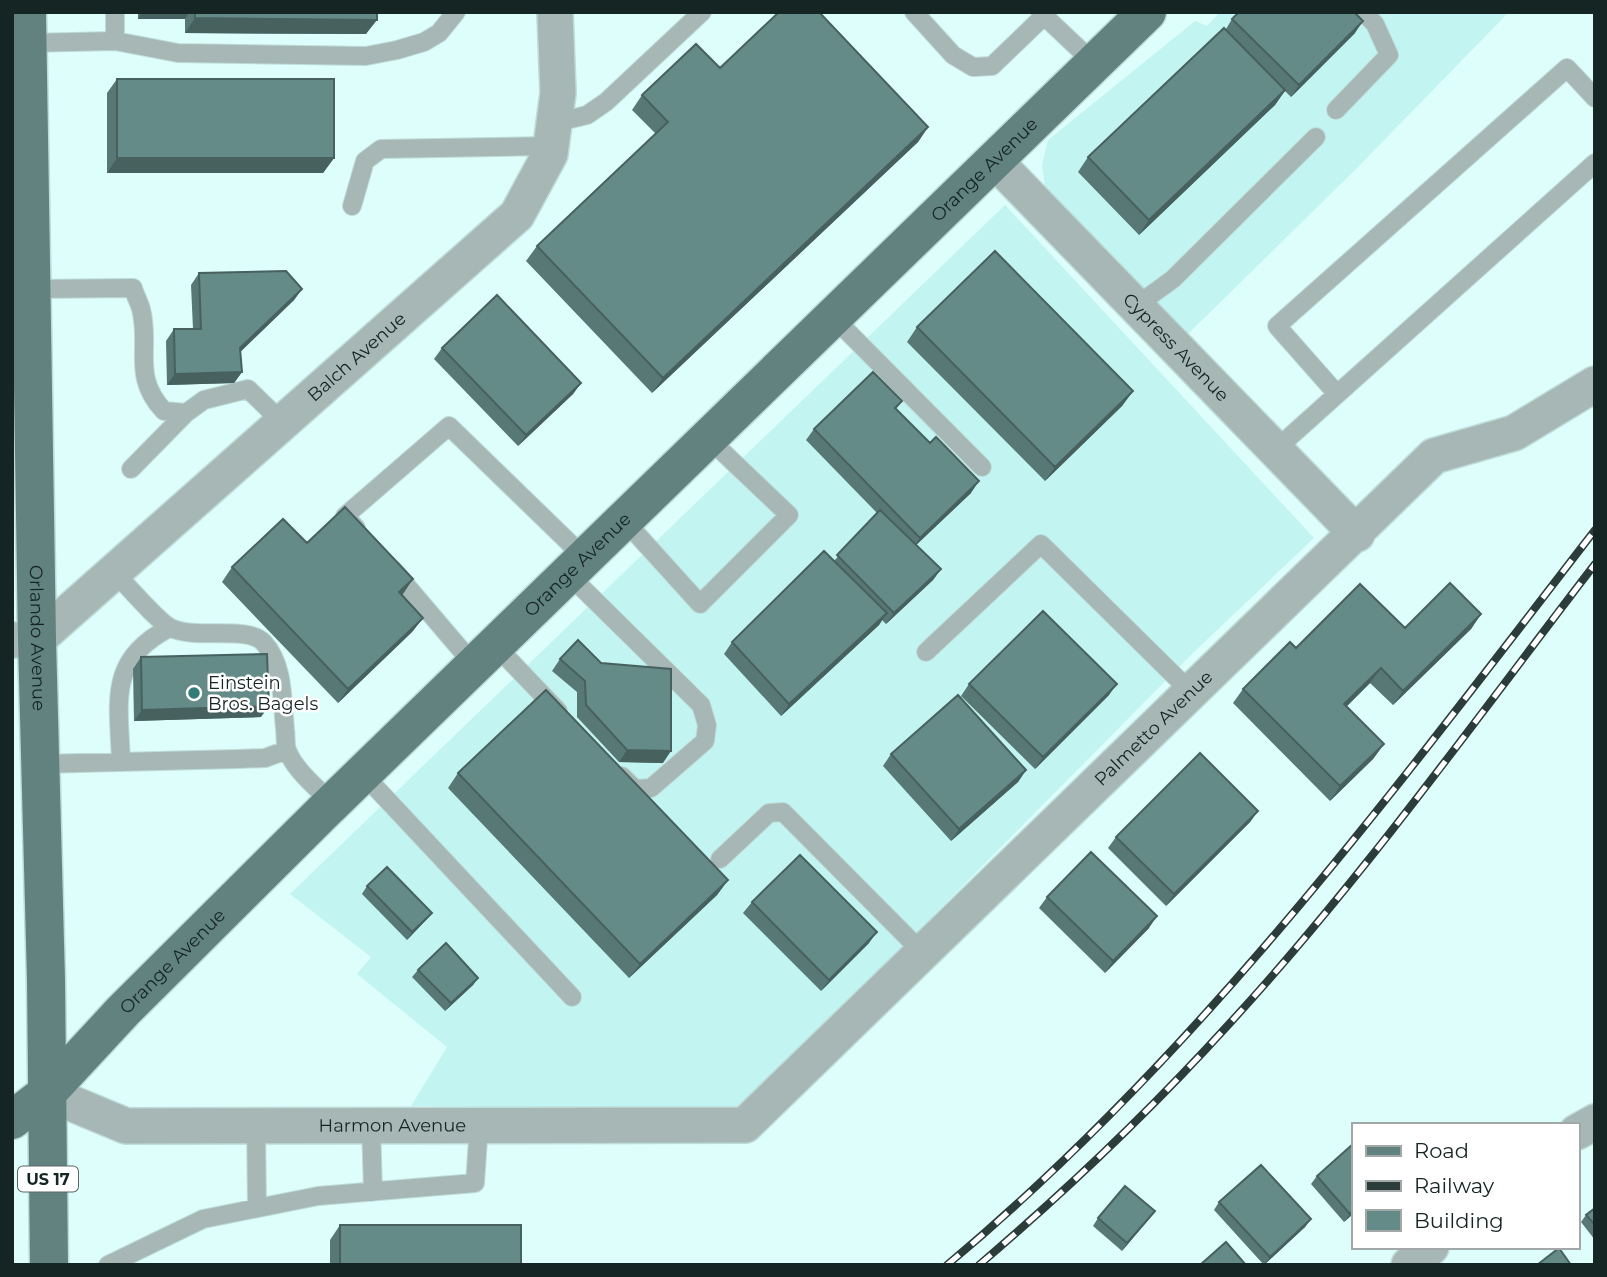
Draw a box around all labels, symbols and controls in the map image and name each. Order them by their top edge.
street label: Orange Avenue [926,113,1043,227]
street label: Cypress Avenue [1118,288,1234,406]
street label: Balch Avenue [303,308,410,406]
street label: Orange Avenue [520,508,636,622]
street label: Orlando Avenue [25,565,50,711]
street label: Palmetto Avenue [1090,666,1217,791]
place label: Einstein Bros. Bagels [208,672,318,715]
marker: Einstein Bros. Bagels [186,685,202,701]
street label: Orange Avenue [115,904,230,1019]
street label: Harmon Avenue [319,1114,466,1137]
legend [1352,1123,1579,1249]
text: Road [1414,1138,1469,1163]
road number: US 17 [18,1166,78,1191]
text: Railway [1414,1173,1495,1198]
text: Building [1414,1208,1504,1233]

